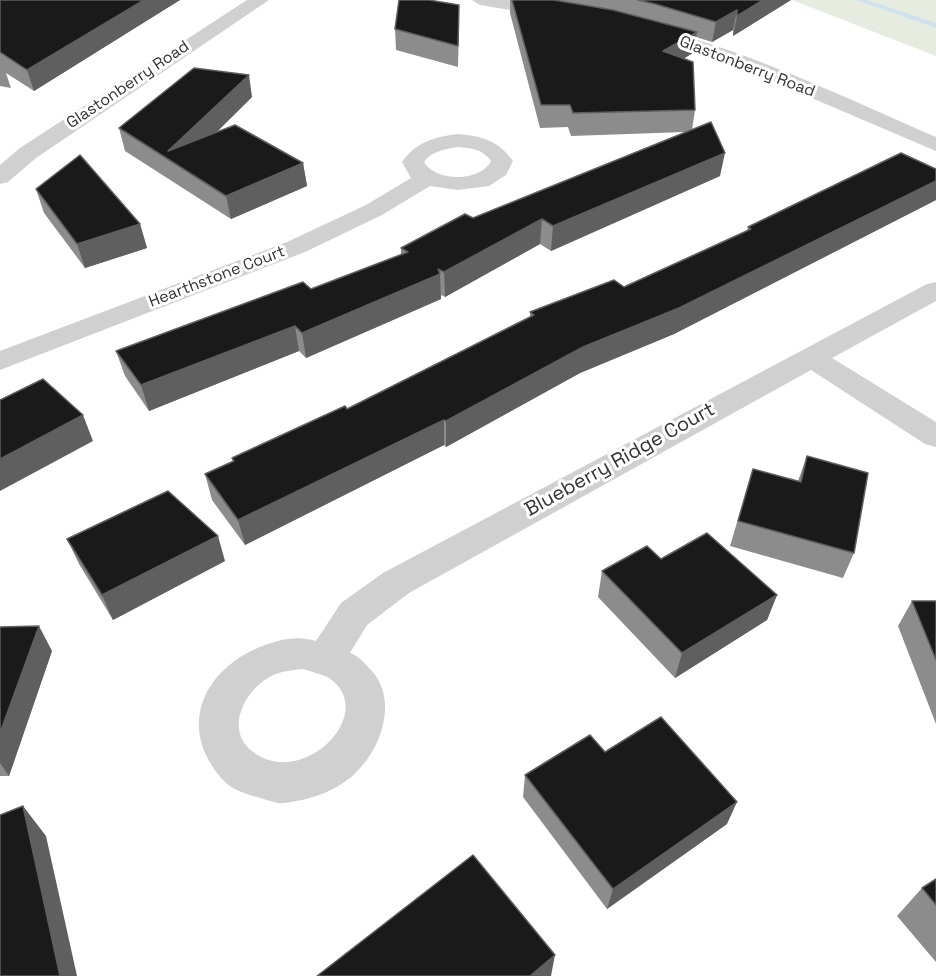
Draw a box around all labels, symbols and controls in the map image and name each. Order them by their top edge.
street label: Glastonberry Road [677,32,817,102]
street label: Glastonberry Road [63,37,193,133]
street label: Hearthstone Court [146,242,288,312]
street label: Blueberry Ridge Court [521,398,719,522]

